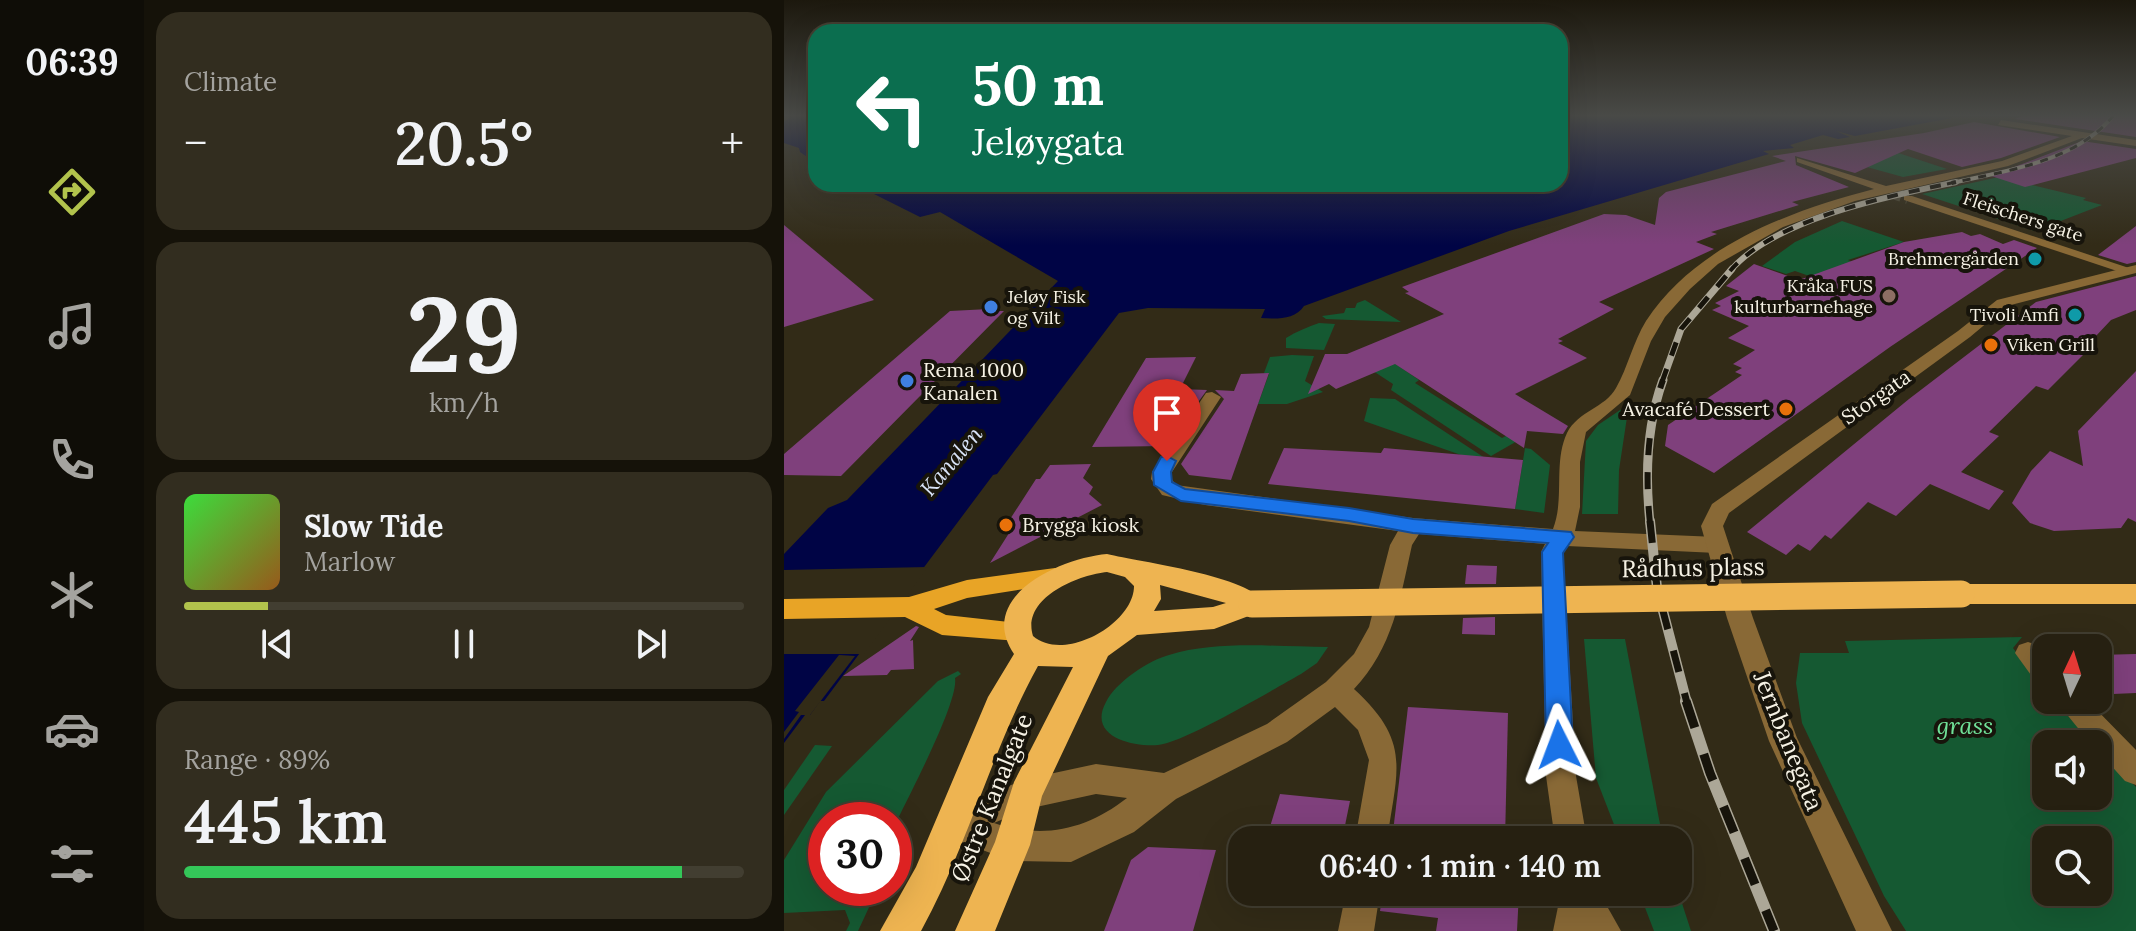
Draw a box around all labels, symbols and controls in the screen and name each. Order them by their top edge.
text: 06:39 [25,39,119,85]
text: 50 m [972,49,1104,120]
icon: left [840,56,944,160]
text: Climate [184,65,277,98]
text: 20.5° [394,105,534,181]
text: − [184,115,207,171]
text: + [721,115,744,171]
text: Jeløygata [972,119,1124,165]
icon: directions [44,164,100,220]
street label: Fleischers gate [1960,186,2086,247]
place label: Brehmergården [1888,247,2019,270]
marker: Brehmergården [2026,250,2044,268]
text: 29 [406,267,522,400]
place label: Kråka FUS kulturbarnehage [1734,274,1873,318]
place label: Jeløy Fisk og Vilt [1006,285,1086,329]
marker: Kråka FUS kulturbarnehage [1880,287,1898,305]
icon: music [44,298,100,354]
marker: Jeløy Fisk og Vilt [982,298,1000,316]
place label: Tivoli Amfi [1970,303,2059,326]
marker: Tivoli Amfi [2066,306,2084,324]
place label: Viken Grill [2006,333,2095,356]
marker: Viken Grill [1982,336,2000,354]
place label: Rema 1000 Kanalen [923,357,1024,405]
street label: Storgata [1836,364,1915,429]
marker: Rema 1000 Kanalen [898,372,916,390]
pin [1133,379,1201,461]
text: km/h [429,386,499,419]
icon: arrive [1145,391,1189,435]
place label: Avacafé Dessert [1621,396,1770,421]
marker: Avacafé Dessert [1777,400,1795,418]
water label: Kanalen [914,420,989,502]
icon: phone [44,432,100,488]
text: Slow Tide [304,507,443,545]
place label: Brygga kiosk [1022,512,1140,537]
marker: Brygga kiosk [997,516,1015,534]
text: Marlow [304,545,395,578]
street label: Rådhus plass [1621,551,1765,584]
icon: climate [44,567,100,623]
icon: previous [255,622,299,666]
icon: pause [442,622,486,666]
icon: next [629,622,673,666]
north arrow [2032,634,2112,714]
map controls [2032,634,2112,906]
street label: Jernbanegata [1746,666,1830,815]
icon: car [44,701,100,757]
position arrow [1517,703,1601,787]
street label: Østre Kanalgate [944,709,1039,887]
park label: grass [1937,710,1993,741]
button: sound [2032,730,2112,810]
text: Range · 89% [184,743,330,776]
text: 445 km [184,783,387,859]
speed limit sign: 30 [808,802,912,906]
button: search [2032,826,2112,906]
icon: filters [44,836,100,892]
text: 06:40 · 1 min · 140 m [1319,847,1601,885]

